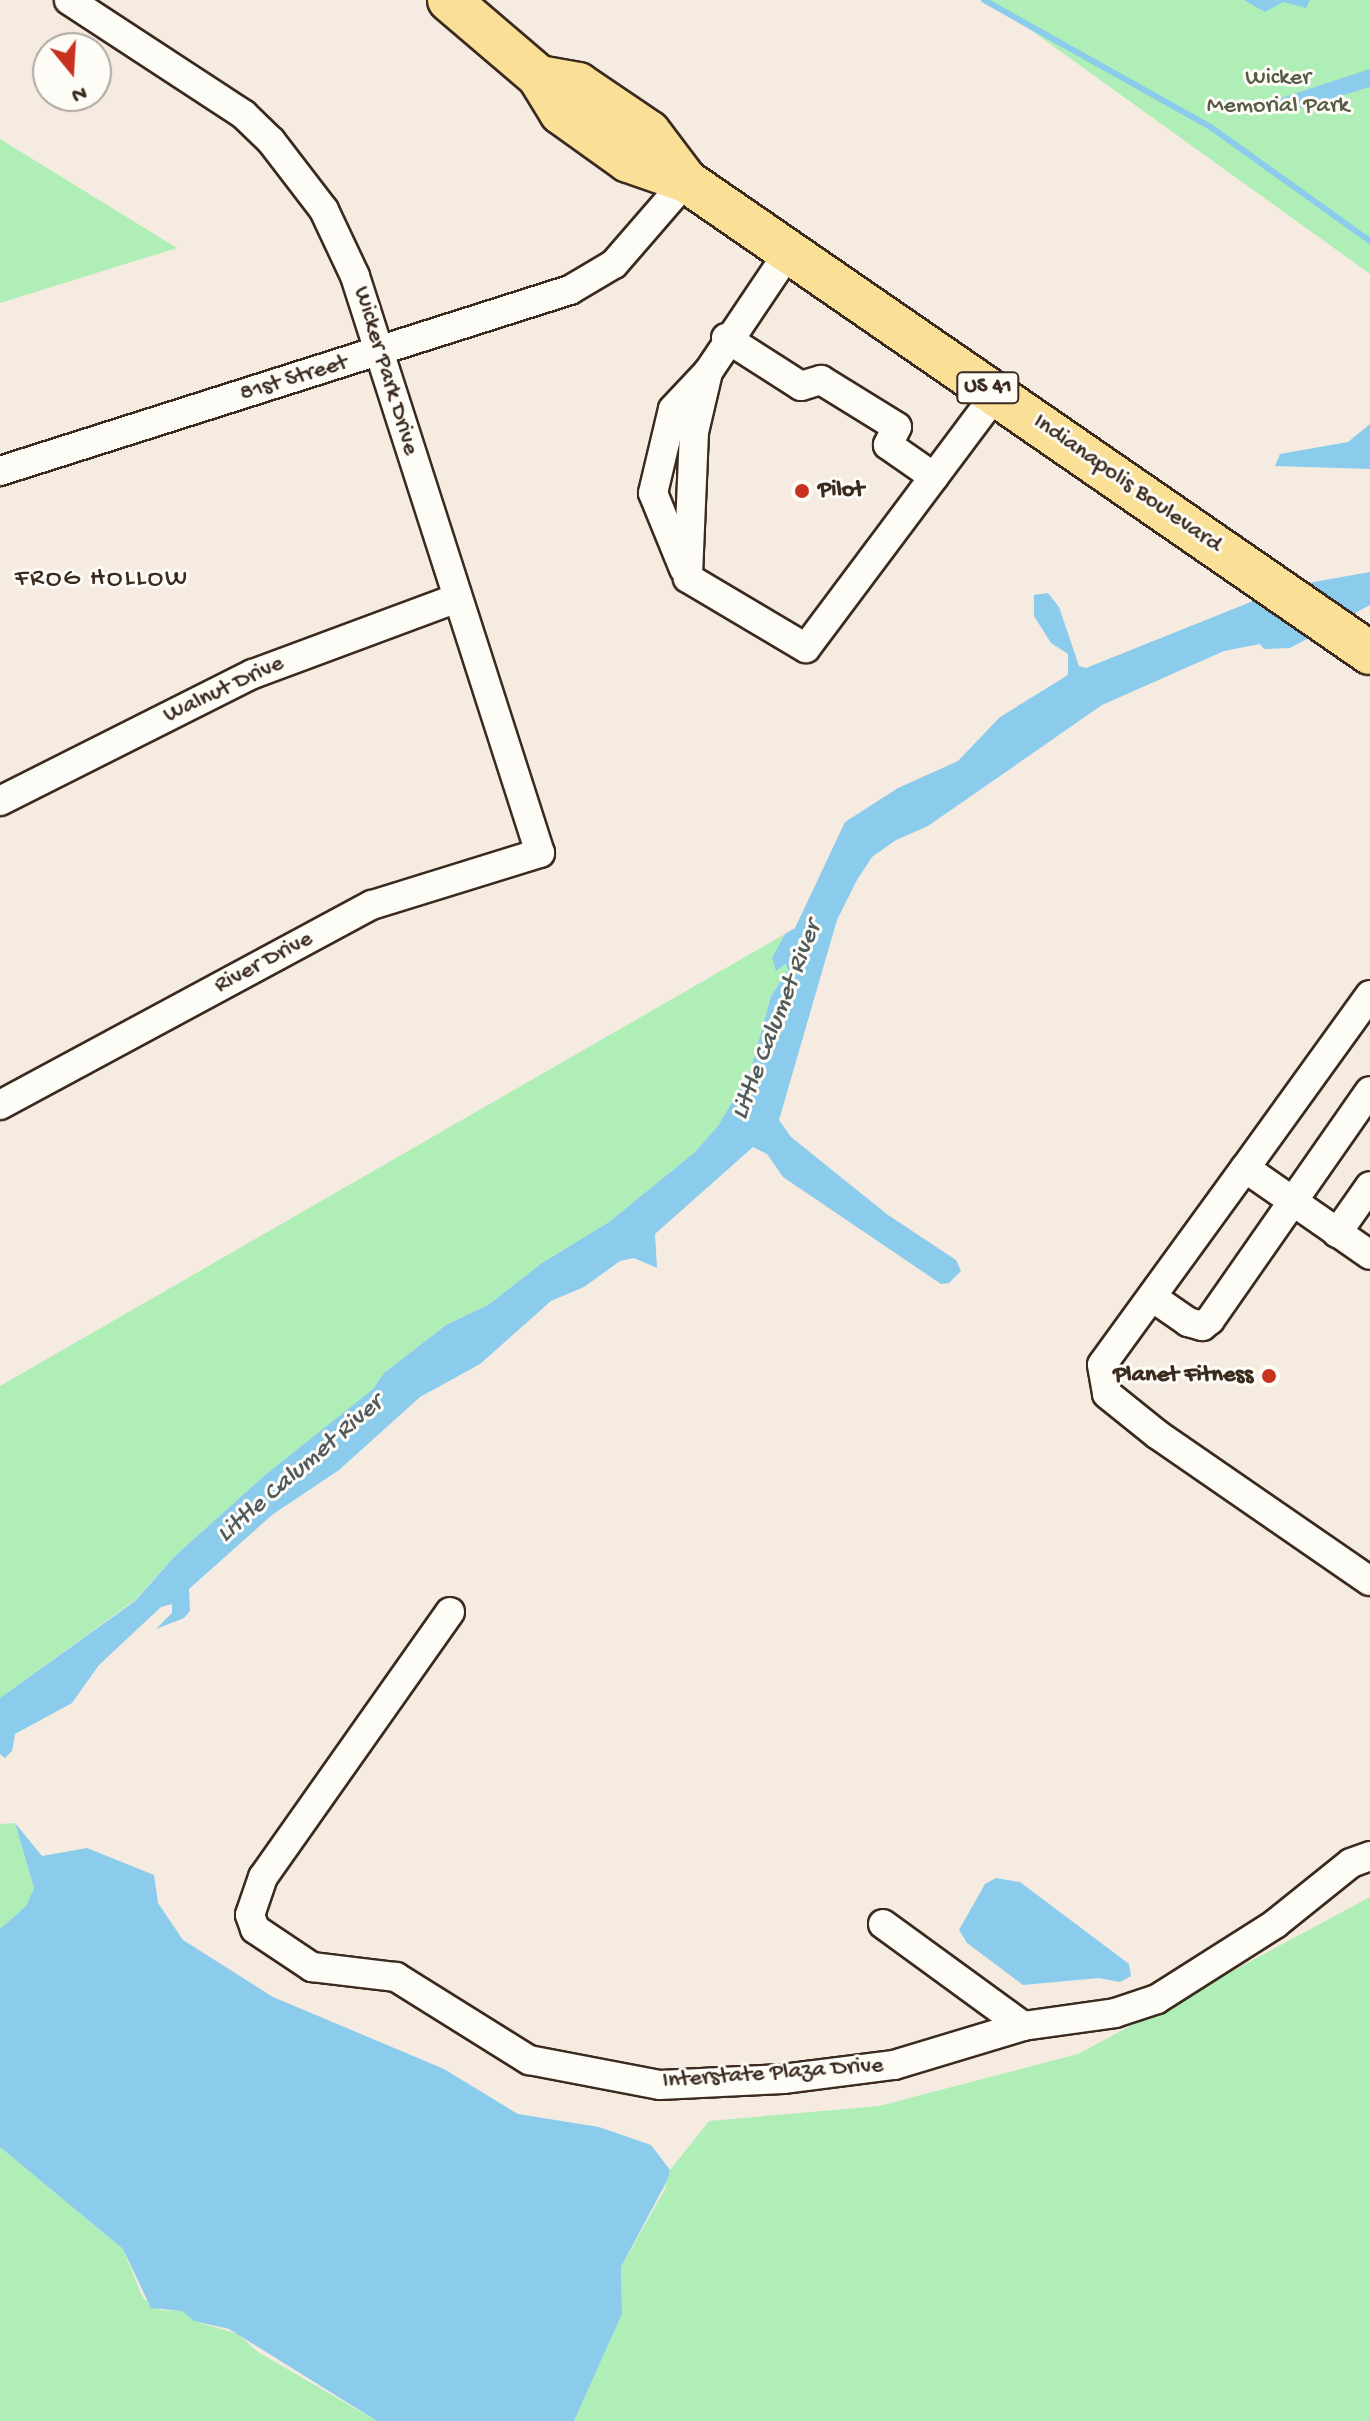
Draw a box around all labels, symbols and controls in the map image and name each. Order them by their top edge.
north arrow [32,32,112,112]
park label: Wicker Memorial Park [1207,65,1349,121]
text: N [68,78,90,108]
street label: Wicker Park Drive [346,283,424,459]
street label: 81st Street [237,349,351,409]
road number: US 41 [956,370,1020,406]
street label: Indianapolis Boulevard [1027,408,1227,560]
place label: Pilot [818,477,864,505]
marker: Pilot [793,482,811,500]
district label: FROG HOLLOW [15,564,189,596]
street label: Walnut Drive [159,650,289,730]
water label: Little Calumet River [726,917,830,1125]
street label: River Drive [210,925,318,1001]
place label: Planet Fitness [1113,1362,1253,1390]
marker: Planet Fitness [1260,1367,1278,1385]
water label: Little Calumet River [211,1389,391,1551]
street label: Interstate Plaza Drive [662,2052,884,2096]

